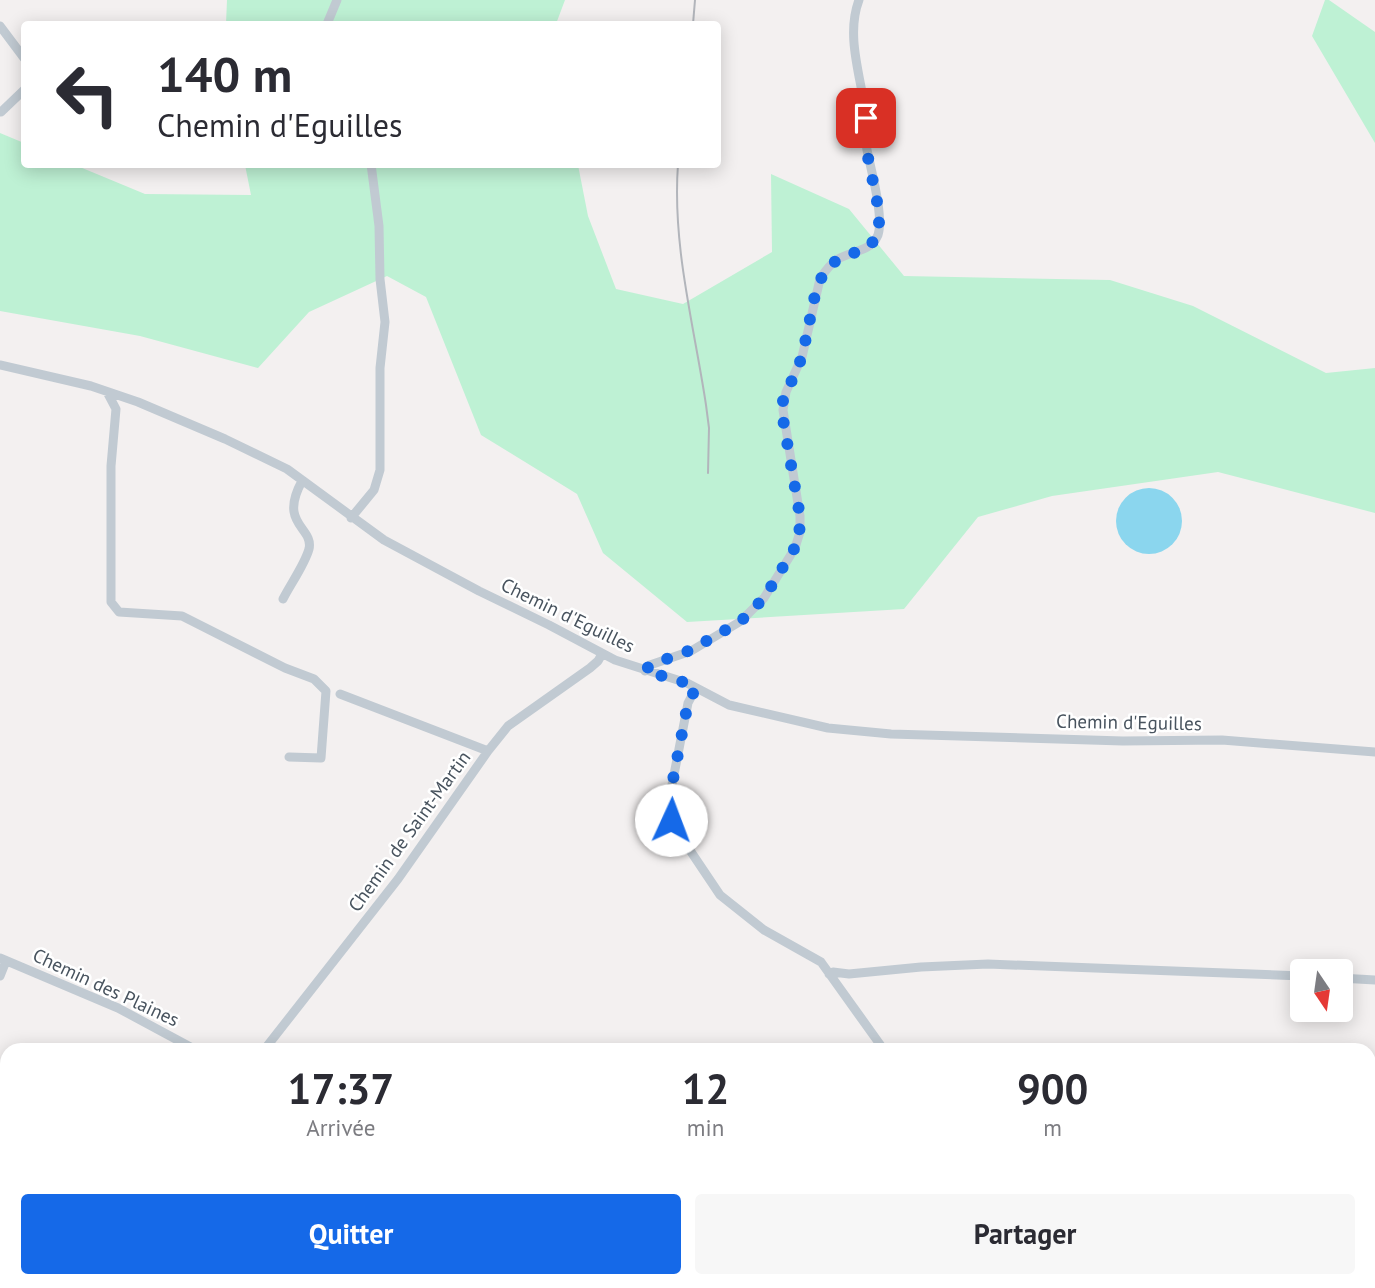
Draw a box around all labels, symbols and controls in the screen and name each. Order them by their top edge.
text: 140 m [157,42,292,106]
icon: left [42,49,133,140]
pin [836,88,896,148]
icon: arrive [847,99,885,137]
text: Chemin d'Eguilles [157,104,402,146]
street label: Chemin d'Eguilles [497,572,639,658]
street label: Chemin d'Eguilles [1056,709,1202,735]
street label: Chemin de Saint-Martin [343,746,475,916]
position arrow [634,783,708,857]
street label: Chemin des Plaines [29,943,183,1031]
north arrow [1290,959,1353,1022]
map controls [1290,959,1353,1022]
text: 17:37 [288,1061,394,1116]
text: 12 [682,1061,729,1116]
text: 900 [1017,1061,1088,1116]
text: Arrivée [306,1113,375,1142]
text: min [687,1113,724,1142]
text: m [1043,1113,1062,1142]
button: Quitter [21,1194,681,1274]
button: Partager [695,1194,1355,1274]

